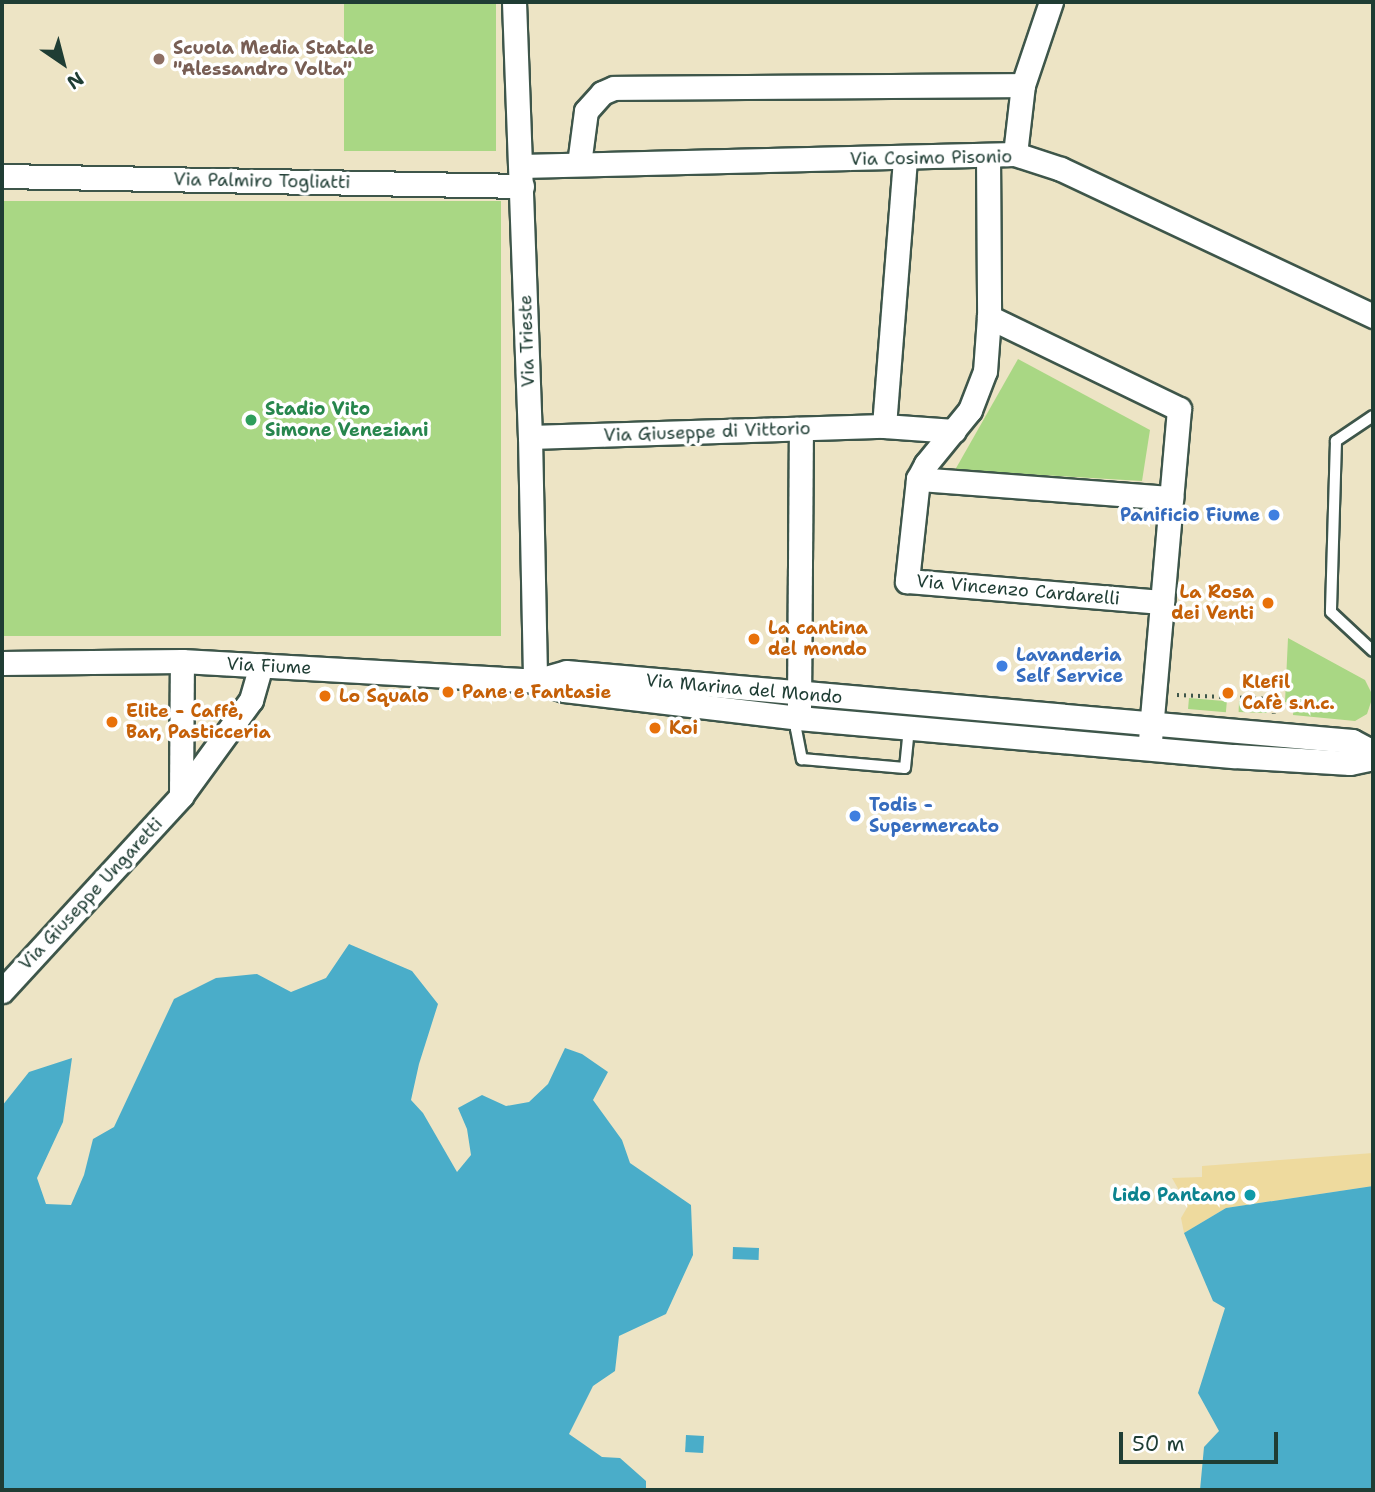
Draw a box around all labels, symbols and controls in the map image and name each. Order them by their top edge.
north arrow [28,28,98,98]
place label: Scuola Media Statale "Alessandro Volta" [173,38,374,80]
marker: Scuola Media Statale "Alessandro Volta" [151,51,167,67]
text: N [62,66,89,95]
street label: Via Cosimo Pisonio [850,146,1012,170]
street label: Via Palmiro Togliatti [173,169,351,193]
street label: Via Trieste [515,294,539,388]
place label: Stadio Vito Simone Veneziani [265,399,429,442]
marker: Stadio Vito Simone Veneziani [243,412,259,428]
street label: Via Giuseppe di Vittorio [603,418,811,446]
place label: Panificio Fiume [1120,504,1260,526]
marker: Panificio Fiume [1266,507,1282,523]
street label: Via Vincenzo Cardarelli [915,570,1121,610]
place label: La Rosa dei Venti [1171,582,1254,624]
marker: La Rosa dei Venti [1260,595,1276,611]
place label: La cantina del mondo [768,618,868,660]
marker: La cantina del mondo [746,631,762,647]
place label: Lavanderia Self Service [1016,645,1123,688]
street label: Via Fiume [226,653,312,679]
marker: Lavanderia Self Service [994,658,1010,674]
street label: Via Marina del Mondo [645,670,843,708]
place label: Klefil Cafè s.n.c. [1242,672,1335,714]
place label: Pane e Fantasie [462,681,611,703]
marker: Pane e Fantasie [440,684,456,700]
place label: Lo Squalo [339,685,429,707]
marker: Klefil Cafè s.n.c. [1220,685,1236,701]
marker: Lo Squalo [317,688,333,704]
place label: Elite - Caffè, Bar, Pasticceria [126,701,271,744]
marker: Elite - Caffè, Bar, Pasticceria [104,714,120,730]
place label: Koi [669,717,698,739]
marker: Koi [647,720,663,736]
place label: Todis - Supermercato [869,795,999,838]
marker: Todis - Supermercato [847,808,863,824]
street label: Via Giuseppe Ungaretti [15,813,167,975]
place label: Lido Pantano [1112,1184,1236,1206]
marker: Lido Pantano [1242,1187,1258,1203]
scale bar [1123,1418,1282,1462]
text: 50 m [1132,1430,1185,1458]

